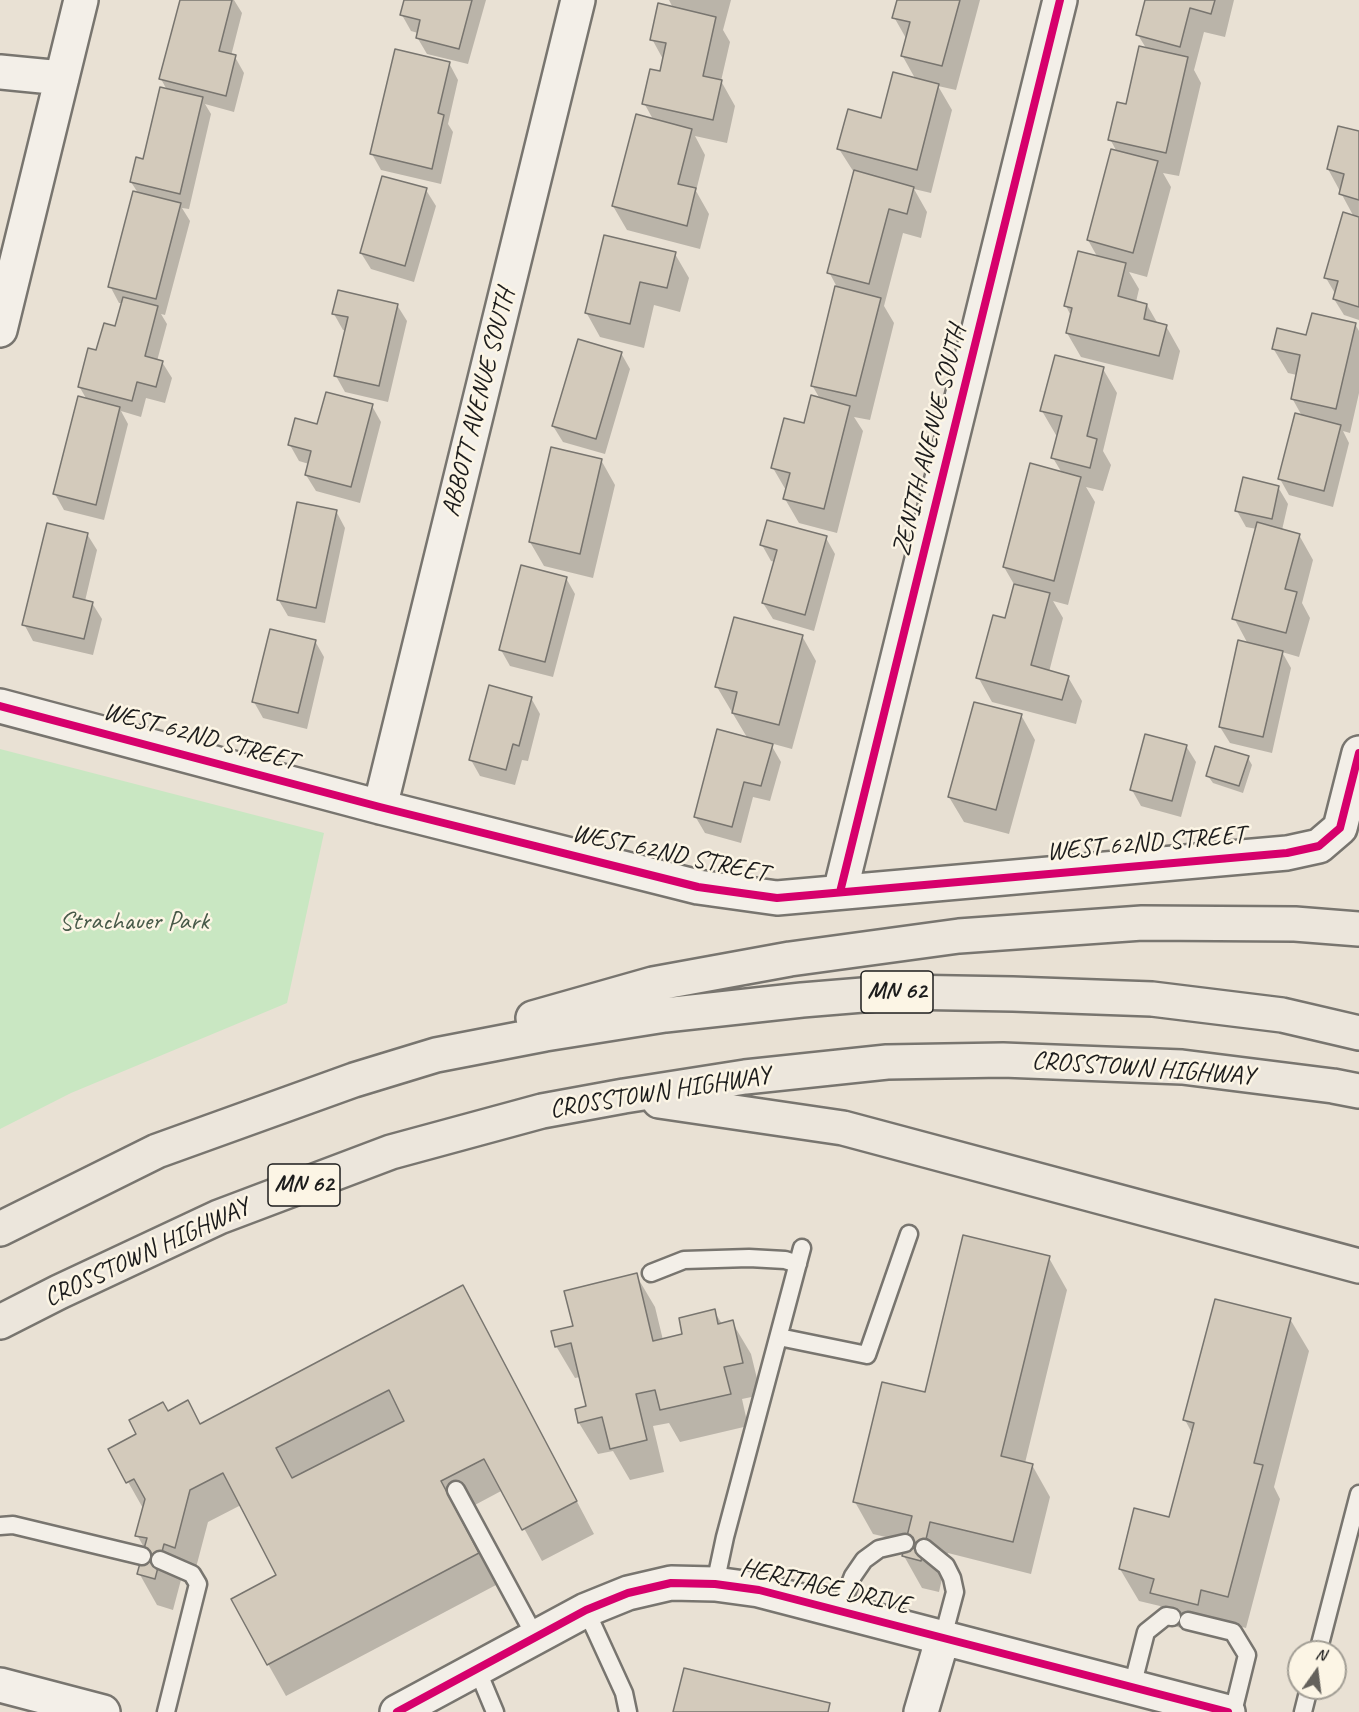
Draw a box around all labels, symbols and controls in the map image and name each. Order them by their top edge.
street label: ABBOTT AVENUE SOUTH [436,286,522,520]
street label: ZENITH AVENUE SOUTH [886,323,974,559]
street label: WEST 62ND STREET [100,696,300,778]
street label: WEST 62ND STREET [569,818,771,890]
street label: WEST 62ND STREET [1045,820,1247,868]
park label: Strachauer Park [59,906,209,938]
road number: MN 62 [861,971,933,1013]
street label: CROSSTOWN HIGHWAY [1031,1046,1255,1092]
street label: CROSSTOWN HIGHWAY [547,1060,773,1126]
road number: MN 62 [268,1164,340,1206]
street label: CROSSTOWN HIGHWAY [39,1192,255,1314]
street label: HERITAGE DRIVE [737,1552,913,1622]
north arrow [1287,1640,1347,1700]
text: N [1314,1644,1328,1665]

